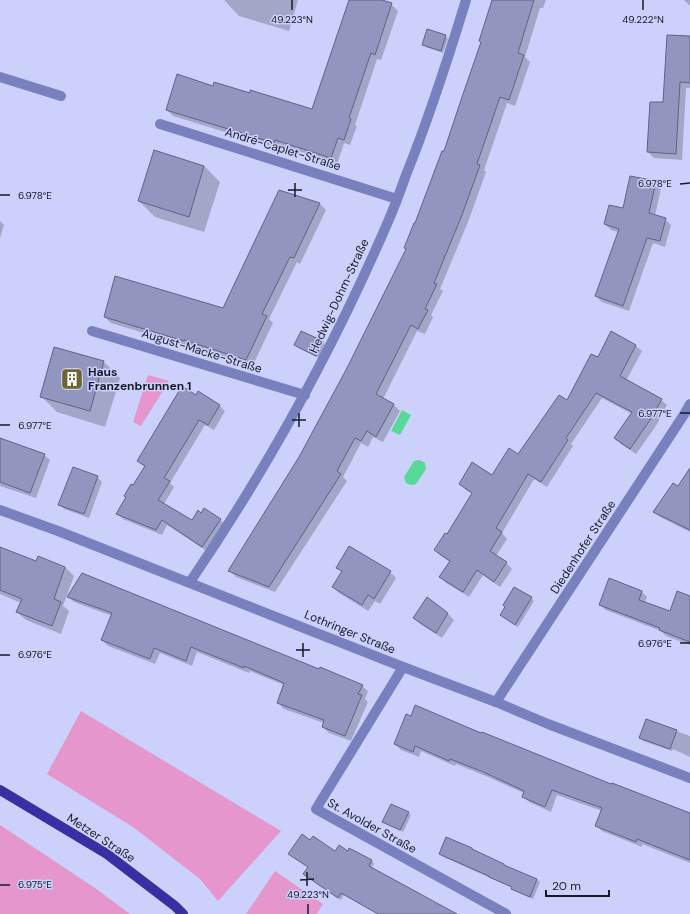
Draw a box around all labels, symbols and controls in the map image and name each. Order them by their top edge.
text: 49.223°N [271,13,313,26]
text: 49.222°N [622,13,664,26]
street label: André-Caplet-Straße [223,124,343,174]
text: 6.978°E [638,177,672,190]
text: 6.978°E [18,189,52,202]
street label: Hedwig-Dohm-Straße [305,236,373,356]
street label: August-Macke-Straße [140,325,264,377]
place label: Haus Franzenbrunnen 1 [88,364,191,394]
building icon: Haus Franzenbrunnen 1 [59,366,85,392]
text: 6.977°E [638,407,672,420]
text: 6.977°E [18,419,52,432]
street label: Diedenhofer Straße [547,497,619,597]
street label: Lothringer Straße [302,606,398,658]
text: 6.976°E [638,637,672,650]
text: 6.976°E [18,648,52,661]
street label: St. Avolder Straße [325,795,420,857]
street label: Metzer Straße [64,810,138,866]
scale bar [546,872,609,898]
text: 6.975°E [18,878,52,891]
text: 20 m [552,878,581,894]
text: 49.223°N [287,888,329,901]

